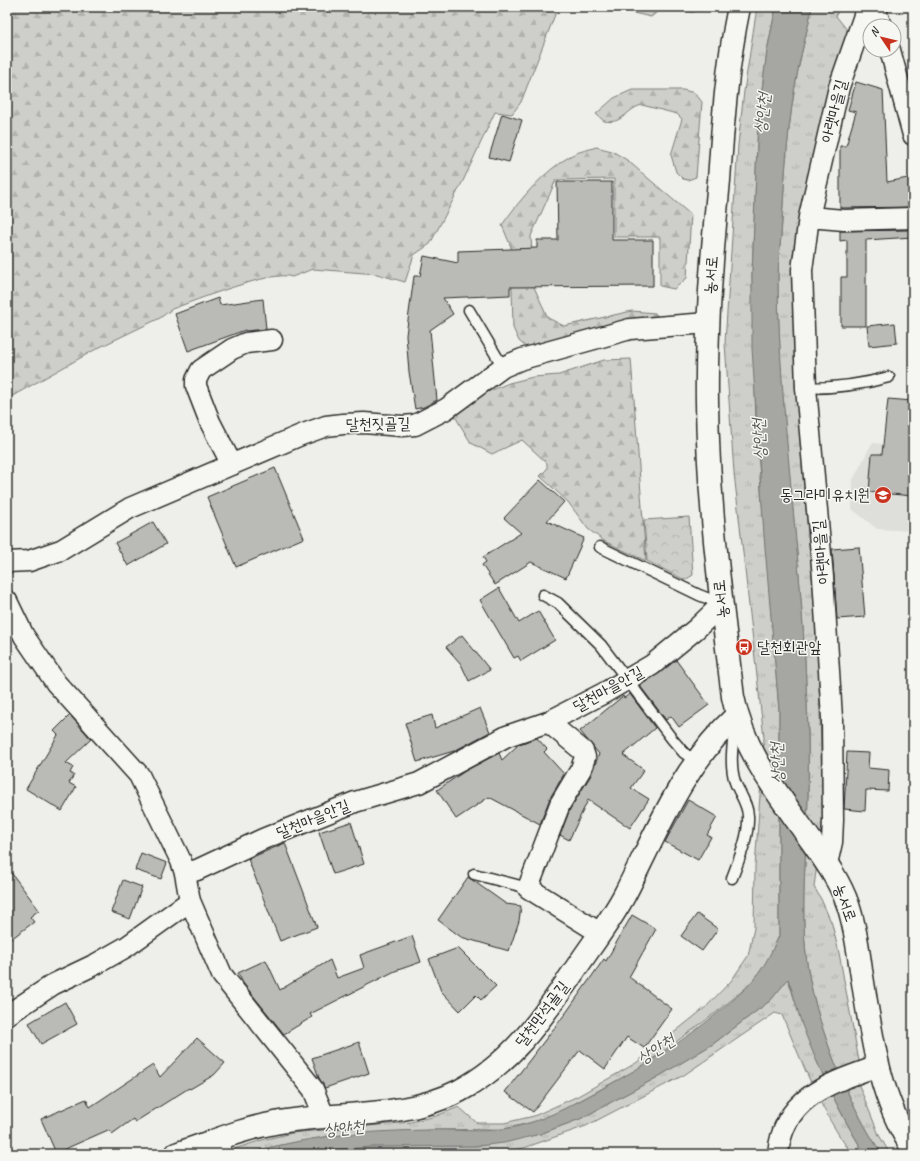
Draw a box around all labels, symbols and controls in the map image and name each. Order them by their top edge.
north arrow [862,18,902,58]
text: N [866,24,883,39]
street label: 아랫마을길 [817,77,852,145]
water label: 상안천 [749,89,775,135]
street label: 농서로 [700,255,722,295]
street label: 달천짓골길 [346,413,410,435]
water label: 상안천 [747,416,771,460]
place label: 동그라미유치원 [780,485,870,505]
school or university icon: 동그라미유치원 [873,485,893,505]
street label: 아랫마을길 [808,519,834,585]
street label: 농서로 [709,579,733,619]
bus stop icon: 달천회관앞 [734,637,754,657]
place label: 달천회관앞 [757,637,822,657]
street label: 달천마을안길 [569,661,647,716]
water label: 상안천 [766,740,788,784]
street label: 달천마을안길 [273,795,353,843]
street label: 농서로 [829,881,861,925]
street label: 달천만석골길 [511,977,573,1051]
water label: 상안천 [633,1028,681,1069]
water label: 상안천 [322,1115,368,1141]

